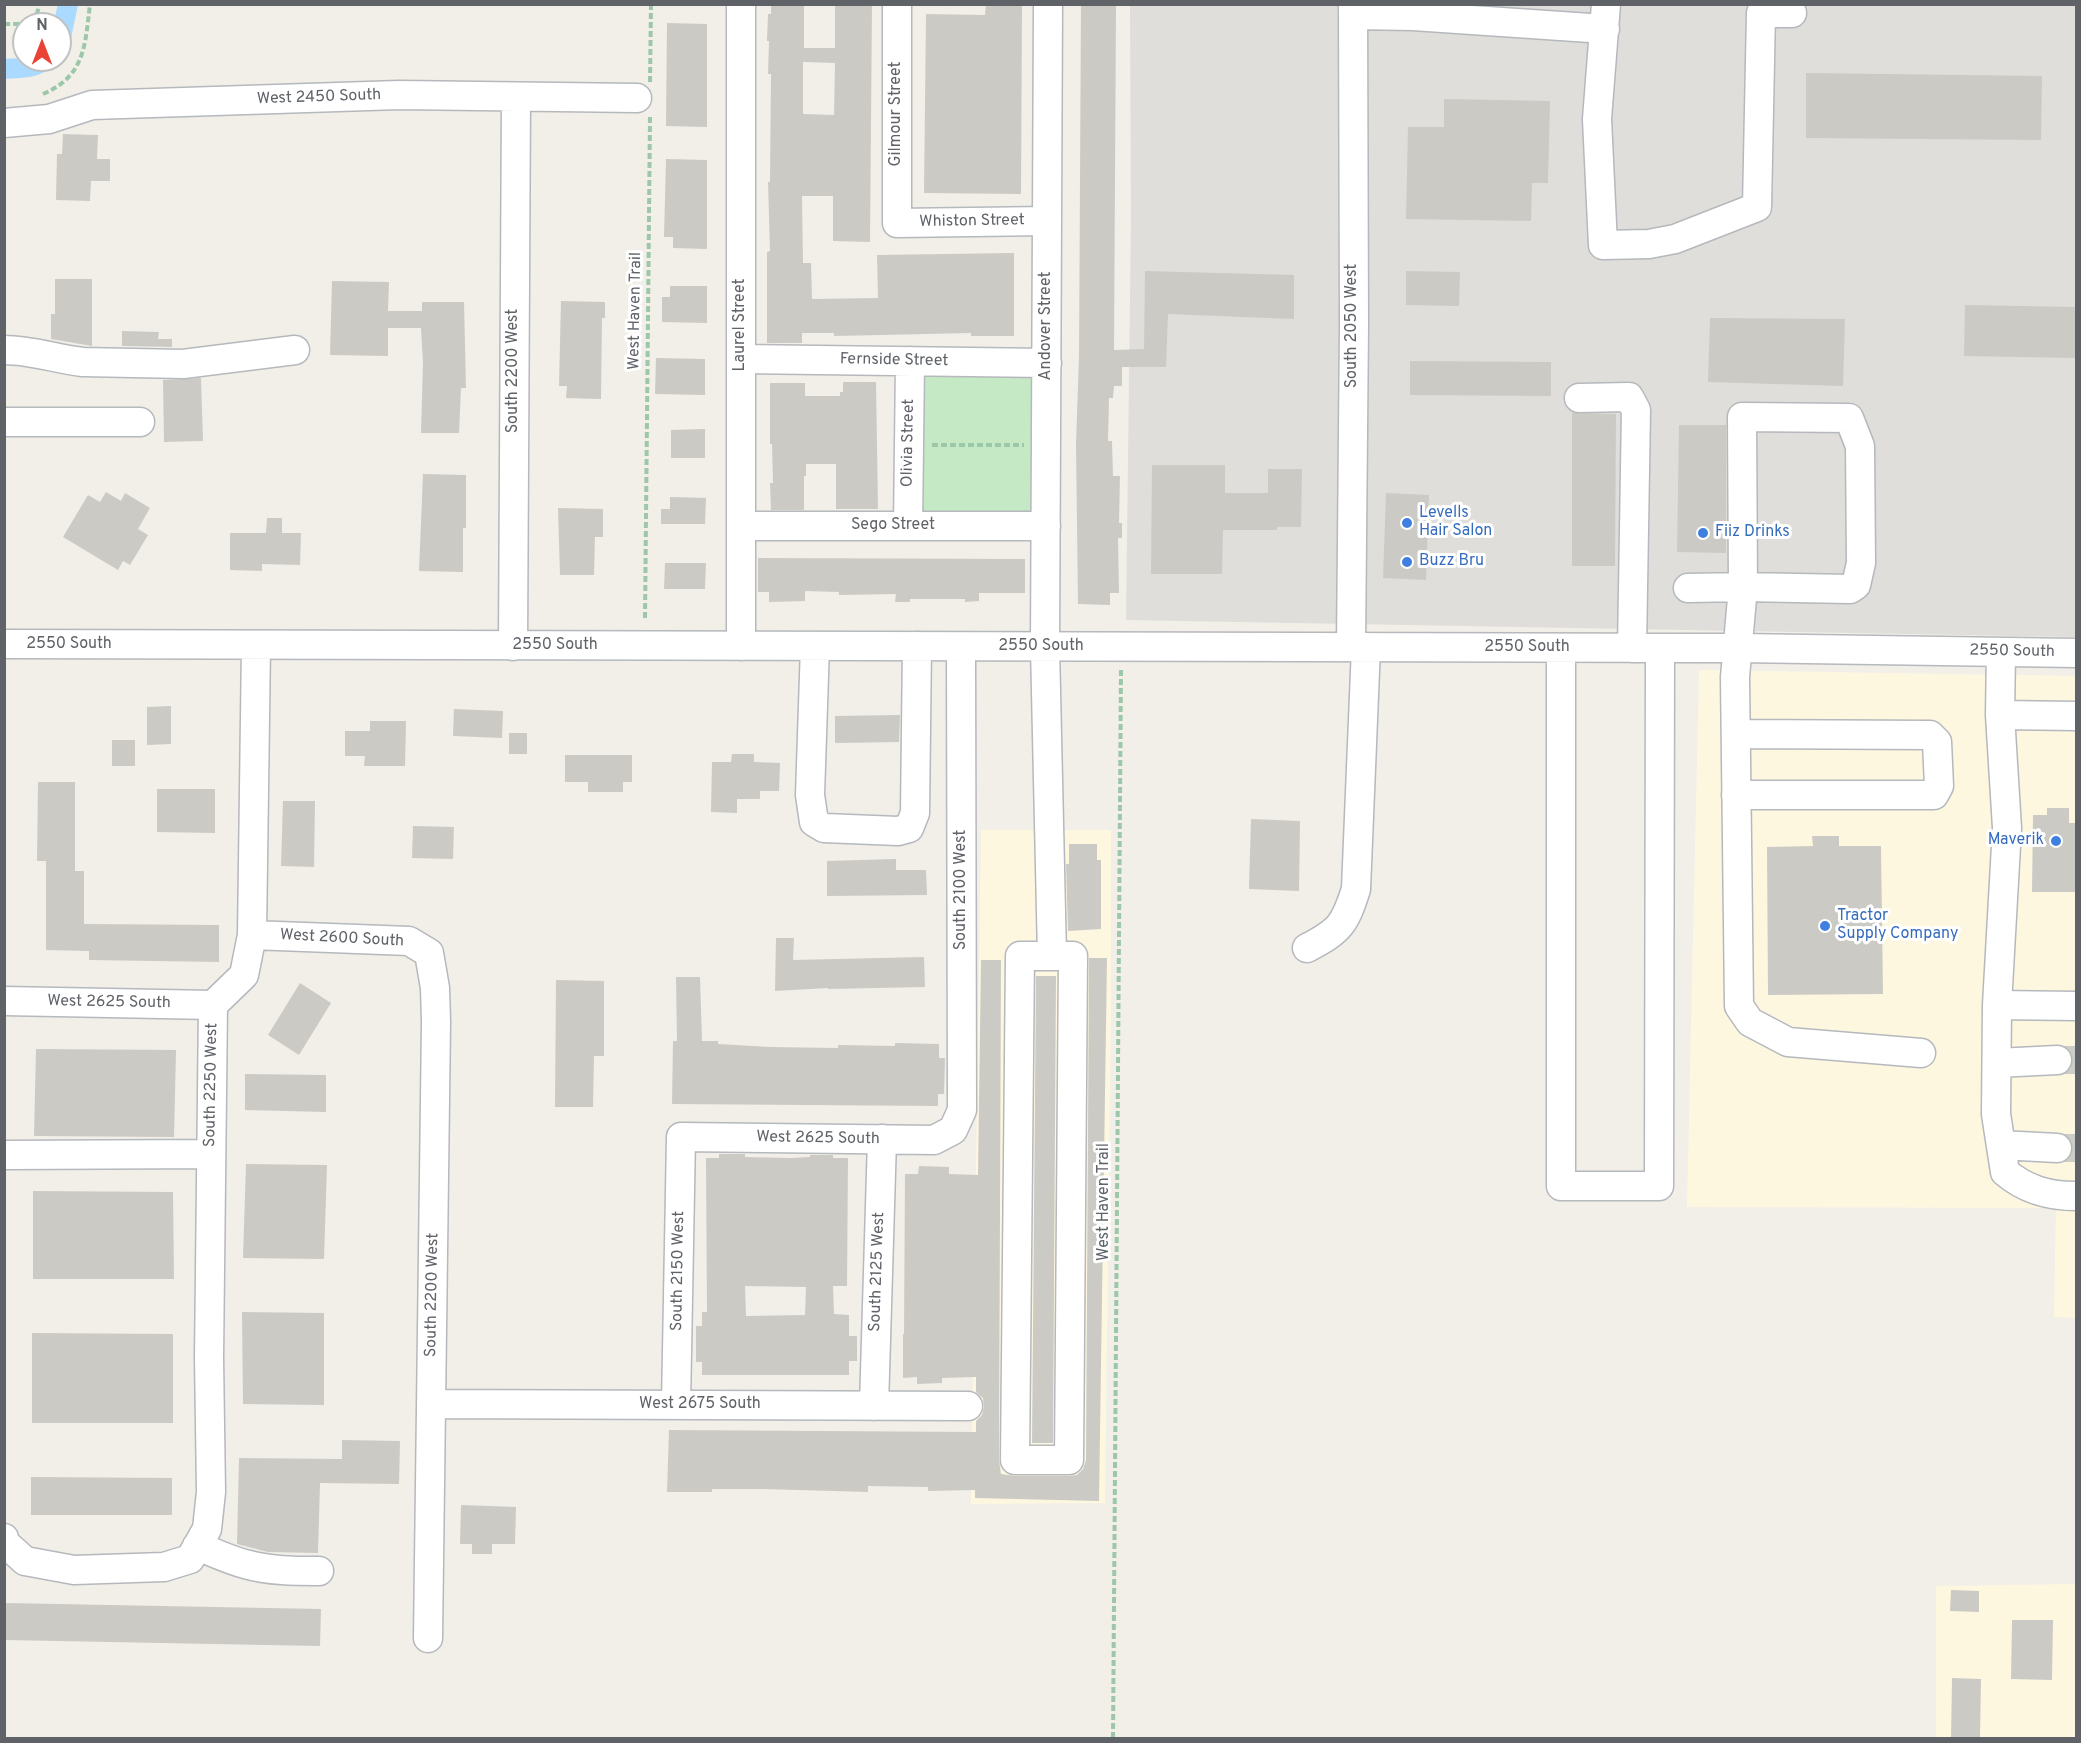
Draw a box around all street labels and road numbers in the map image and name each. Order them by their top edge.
street label: Gilmour Street [887,61,907,167]
street label: West 2450 South [257,86,381,110]
street label: Whiston Street [919,211,1025,233]
street label: West Haven Trail [625,252,647,370]
street label: South 2050 West [1343,264,1363,388]
street label: Andover Street [1037,272,1057,380]
street label: Laurel Street [731,279,751,371]
street label: South 2200 West [504,309,524,433]
street label: Fernside Street [840,350,948,372]
street label: Olivia Street [899,399,919,487]
street label: Sego Street [851,516,935,536]
street label: 2550 South [26,635,112,655]
street label: 2550 South [512,636,598,656]
street label: 2550 South [998,637,1084,657]
street label: 2550 South [1484,638,1570,658]
street label: 2550 South [1969,642,2055,662]
street label: South 2100 West [952,830,972,950]
street label: West 2600 South [279,926,405,952]
street label: West 2625 South [47,992,171,1014]
street label: South 2250 West [201,1023,223,1147]
street label: West 2625 South [756,1128,880,1150]
street label: West Haven Trail [1095,1143,1115,1261]
street label: South 2150 West [668,1211,690,1331]
street label: South 2125 West [866,1212,890,1332]
street label: South 2200 West [422,1233,444,1357]
street label: West 2675 South [639,1395,761,1415]

